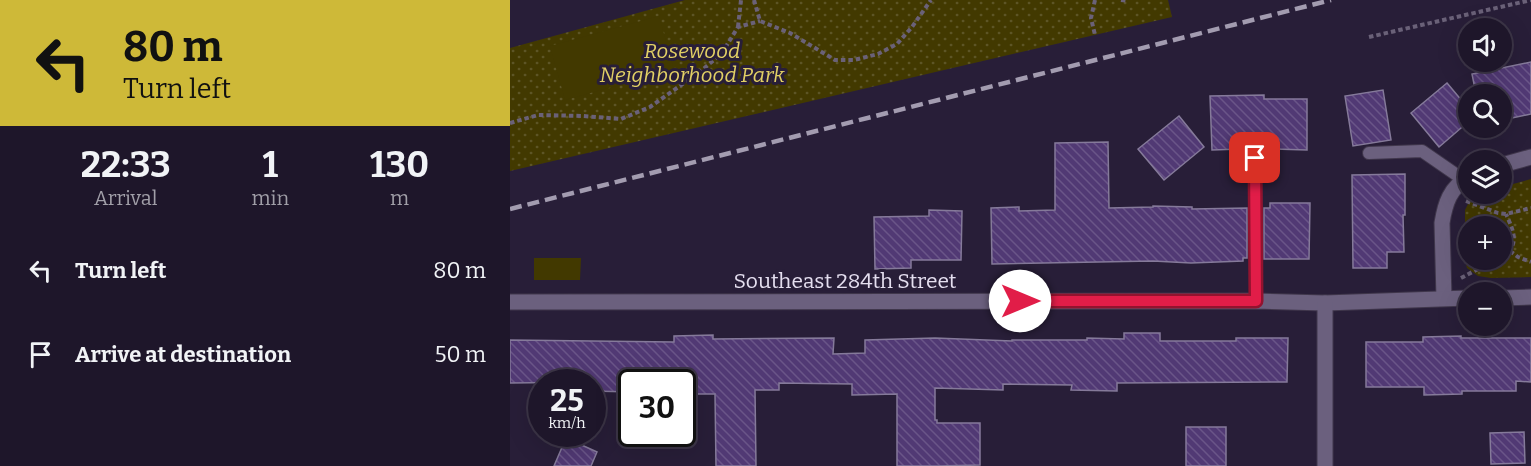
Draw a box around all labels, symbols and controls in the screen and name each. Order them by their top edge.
map controls [1458,18,1512,336]
button: sound [1458,18,1512,72]
text: 80 m [123,22,223,72]
icon: left [24,24,102,102]
park label: Rosewood Neighborhood Park [599,38,785,88]
text: Turn left [123,73,231,105]
button: search [1458,84,1512,138]
pin [1229,132,1280,183]
icon: arrive [1238,141,1271,174]
text: 22:33 [81,143,171,187]
text: 1 [263,143,278,187]
text: 130 [370,143,429,187]
button: layers [1458,150,1512,204]
text: Arrival [94,186,157,210]
text: min [251,186,289,210]
text: m [390,186,409,210]
button: + [1458,216,1512,270]
icon: left [24,254,57,287]
text: Turn left [75,257,167,284]
text: 80 m [433,257,486,284]
street label: Southeast 284th Street [734,268,957,294]
position arrow [988,269,1052,333]
button: − [1458,282,1512,336]
icon: arrive [24,338,57,371]
text: Arrive at destination [75,341,291,368]
text: 50 m [435,341,486,368]
speed limit sign: 30 [618,369,696,447]
text: 25 [550,383,584,419]
text: km/h [548,414,586,432]

